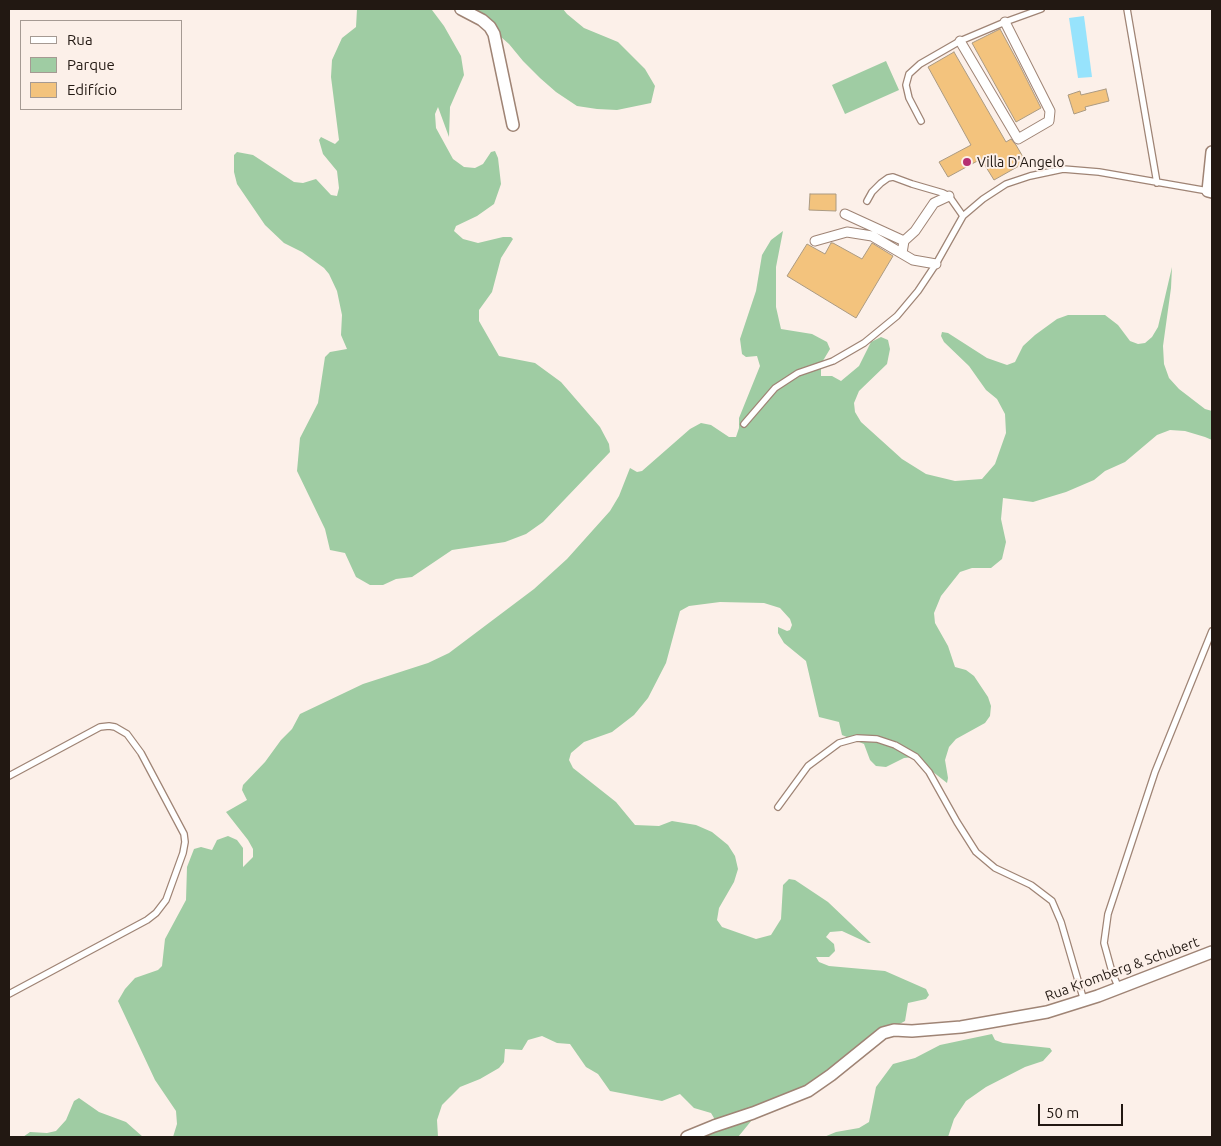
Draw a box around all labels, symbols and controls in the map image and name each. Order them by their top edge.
legend [20,20,182,110]
text: Rua [67,31,93,48]
text: Parque [67,56,115,73]
text: Edifício [67,81,117,98]
place label: Villa D'Angelo [977,154,1064,170]
marker: Villa D'Angelo [961,156,973,168]
street label: Rua Kromberg & Schubert [1043,933,1201,1005]
scale bar [1041,1094,1126,1126]
text: 50 m [1046,1104,1079,1121]

